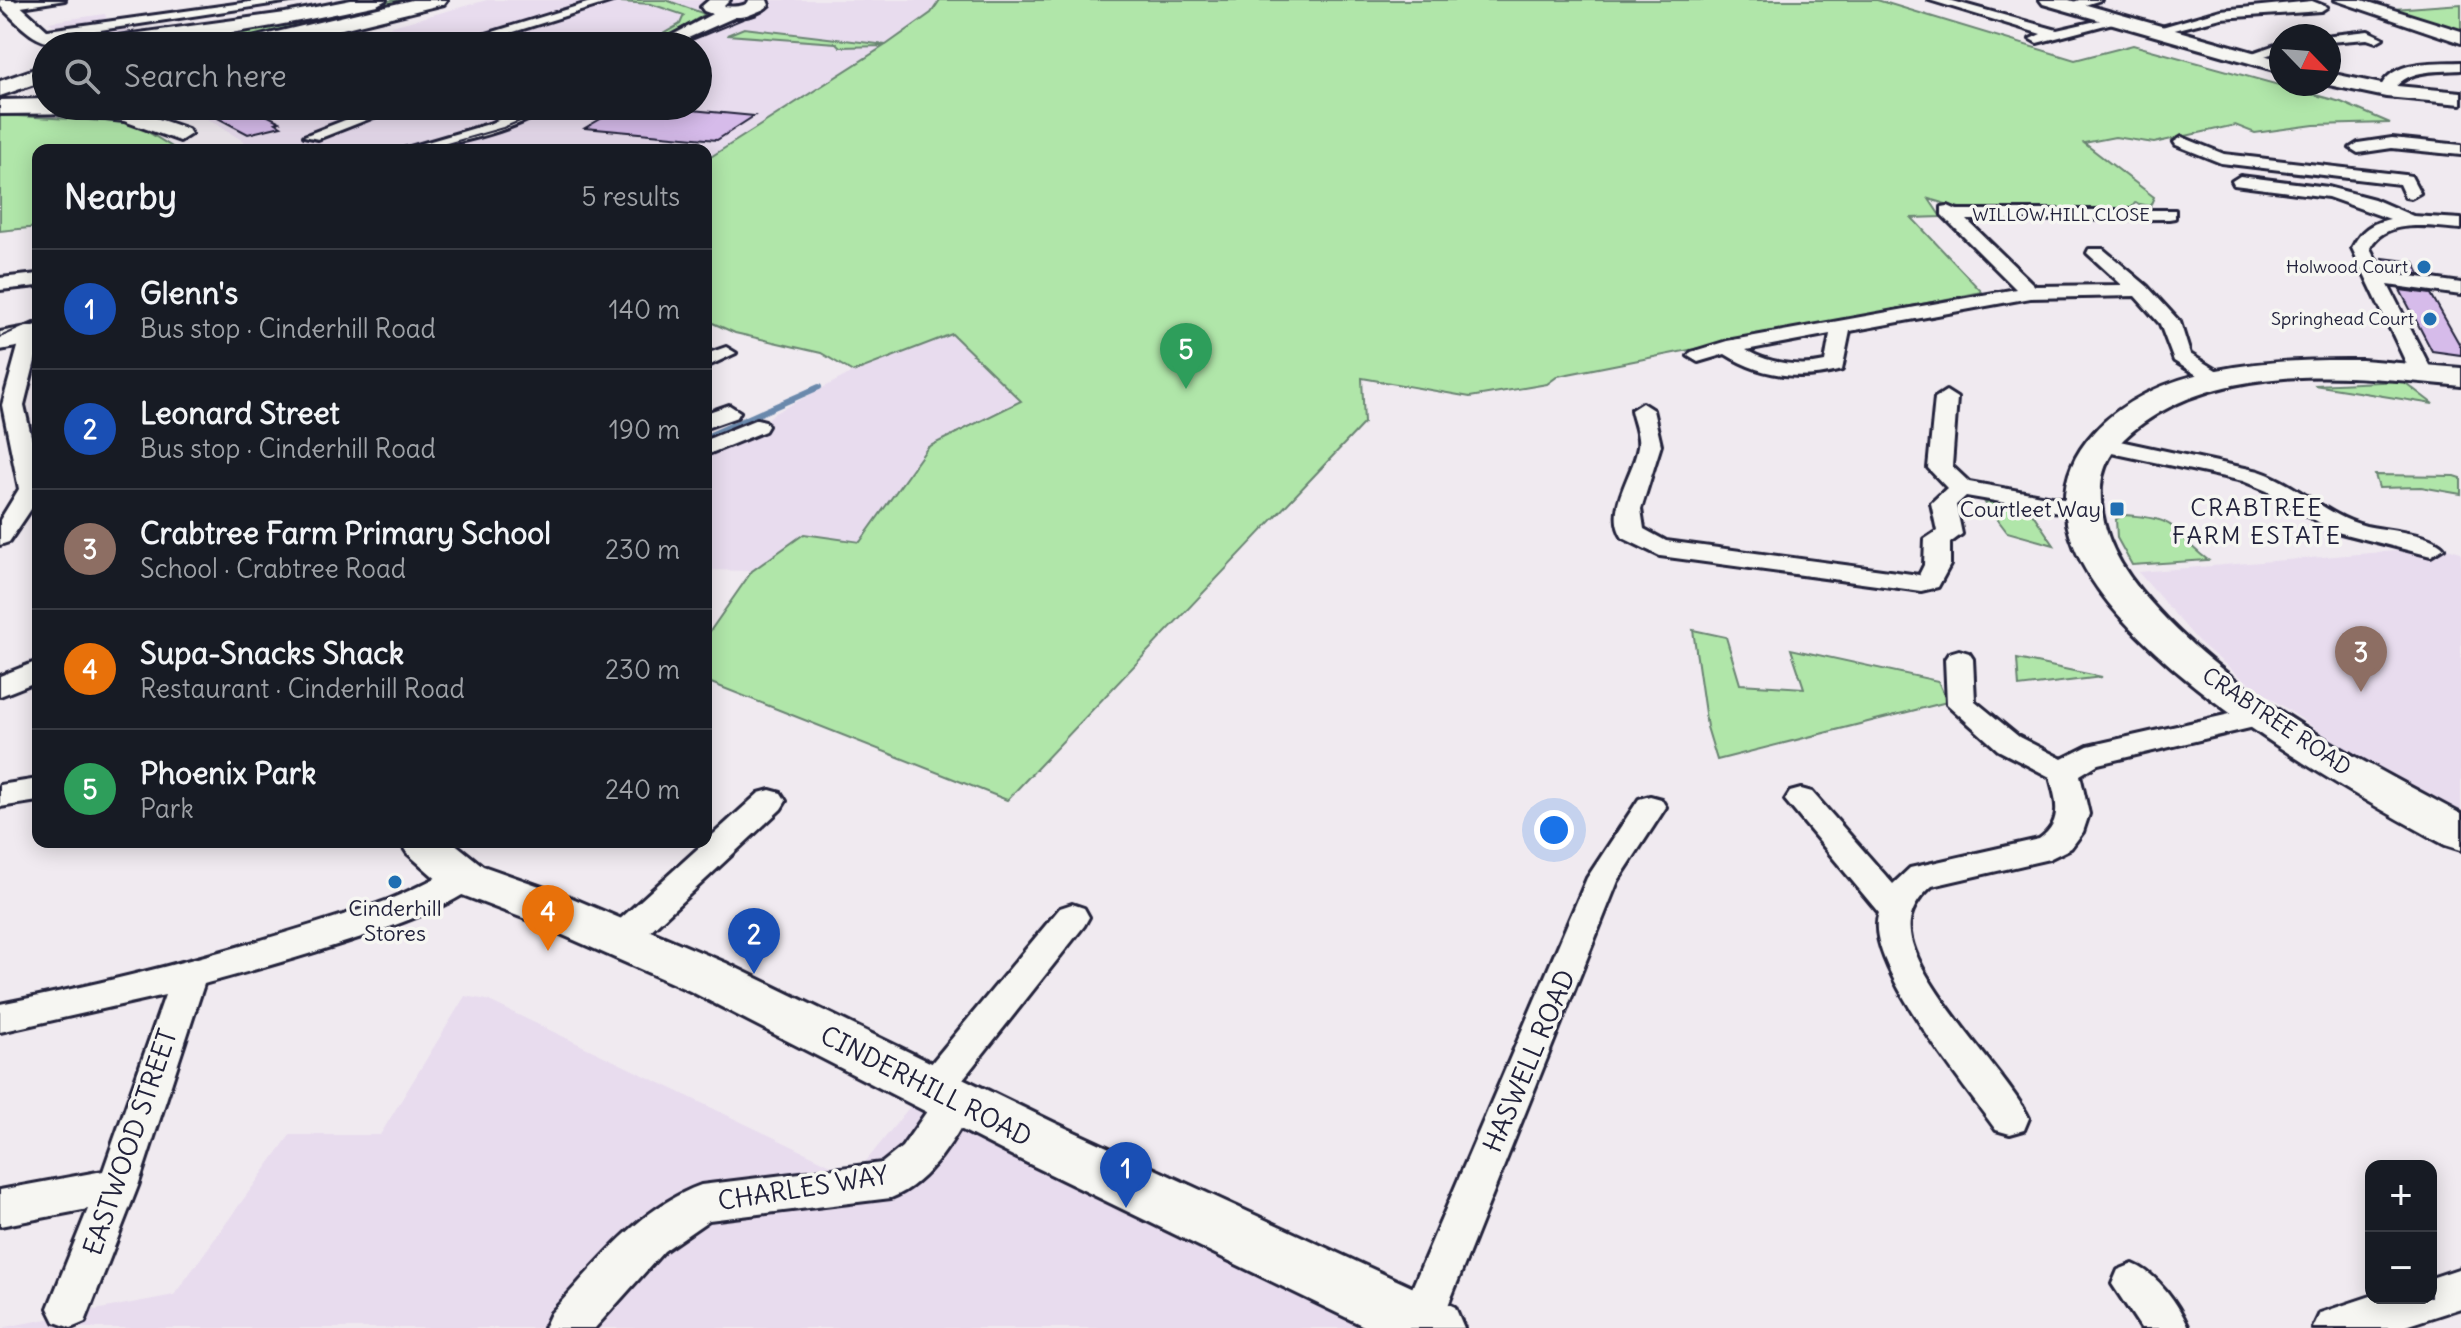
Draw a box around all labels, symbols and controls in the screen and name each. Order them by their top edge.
north arrow [2269,24,2341,96]
search box [32,32,712,120]
icon: search [60,54,104,98]
text: Search here [124,57,287,95]
text: Nearby [64,175,177,218]
text: 5 results [582,180,680,213]
street label: WILLOW HILL CLOSE [1972,203,2150,226]
place label: Holwood Court [2286,255,2408,278]
marker: Holwood Court [2415,258,2433,276]
text: Glenn's [140,274,238,312]
text: 1 [85,293,95,326]
text: 140 m [609,293,680,326]
place label: Springhead Court [2271,307,2414,330]
marker: Springhead Court [2421,310,2439,328]
text: Bus stop · Cinderhill Road [140,312,436,345]
pin: 5 [1160,323,1212,389]
text: Leonard Street [140,394,340,432]
text: 2 [83,413,97,446]
text: 190 m [609,413,680,446]
text: Bus stop · Cinderhill Road [140,432,436,465]
district label: CRABTREE FARM ESTATE [2172,492,2342,550]
place label: Courtleet Way [1960,495,2101,523]
marker: Courtleet Way [2108,500,2126,518]
text: Crabtree Farm Primary School [140,514,551,552]
text: 3 [83,533,97,566]
text: 230 m [605,533,680,566]
text: School · Crabtree Road [140,552,406,585]
pin: 3 [2335,626,2387,692]
text: Supa-Snacks Shack [140,634,404,672]
text: 4 [82,653,98,686]
text: 230 m [605,653,680,686]
street label: CRABTREE ROAD [2197,661,2357,781]
text: Restaurant · Cinderhill Road [140,672,465,705]
text: Phoenix Park [140,754,316,792]
text: 5 [83,773,97,806]
text: 240 m [605,773,680,806]
text: Park [140,792,194,825]
your location [1534,810,1574,850]
marker: Cinderhill Stores [386,873,404,891]
pin: 4 [522,885,574,951]
place label: Cinderhill Stores [348,894,442,947]
pin: 2 [728,908,780,974]
street label: HASWELL ROAD [1475,965,1582,1157]
street label: CINDERHILL ROAD [815,1018,1037,1153]
street label: EASTWOOD STREET [75,1024,184,1259]
pin: 1 [1100,1142,1152,1208]
street label: CHARLES WAY [716,1158,891,1217]
map controls [2365,1160,2437,1304]
button: + [2365,1160,2437,1232]
button: − [2365,1232,2437,1304]

